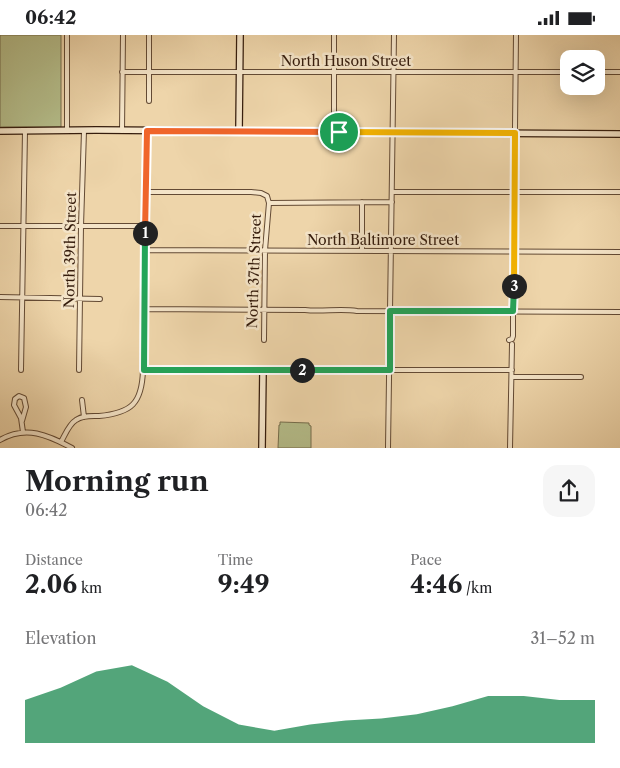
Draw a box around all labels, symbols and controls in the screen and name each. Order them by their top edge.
text: 06:42 [25,6,77,29]
map controls [560,50,605,95]
button: layers [560,50,605,95]
street label: North Huson Street [281,52,411,70]
pin [318,111,360,153]
icon: arrive [325,118,353,146]
street label: North 39th Street [60,192,80,308]
street label: North 37th Street [243,213,265,329]
pin: 1 [132,221,158,245]
text: 1 [142,224,149,242]
street label: North Baltimore Street [307,231,459,249]
pin: 3 [502,273,526,299]
text: 3 [511,277,518,295]
pin: 2 [290,357,314,383]
text: 2 [298,361,307,379]
text: Morning run [25,464,209,498]
button: share [543,465,595,517]
text: 06:42 [25,500,67,520]
text: Distance [25,551,83,569]
text: Time [218,551,253,569]
text: Pace [410,551,442,569]
text: 2.06 [25,569,77,600]
text: 9:49 [218,569,270,600]
text: 4:46 [410,569,462,600]
text: km [77,579,102,597]
text: /km [462,579,492,597]
text: Elevation [25,628,96,648]
text: 31–52 m [531,628,595,648]

